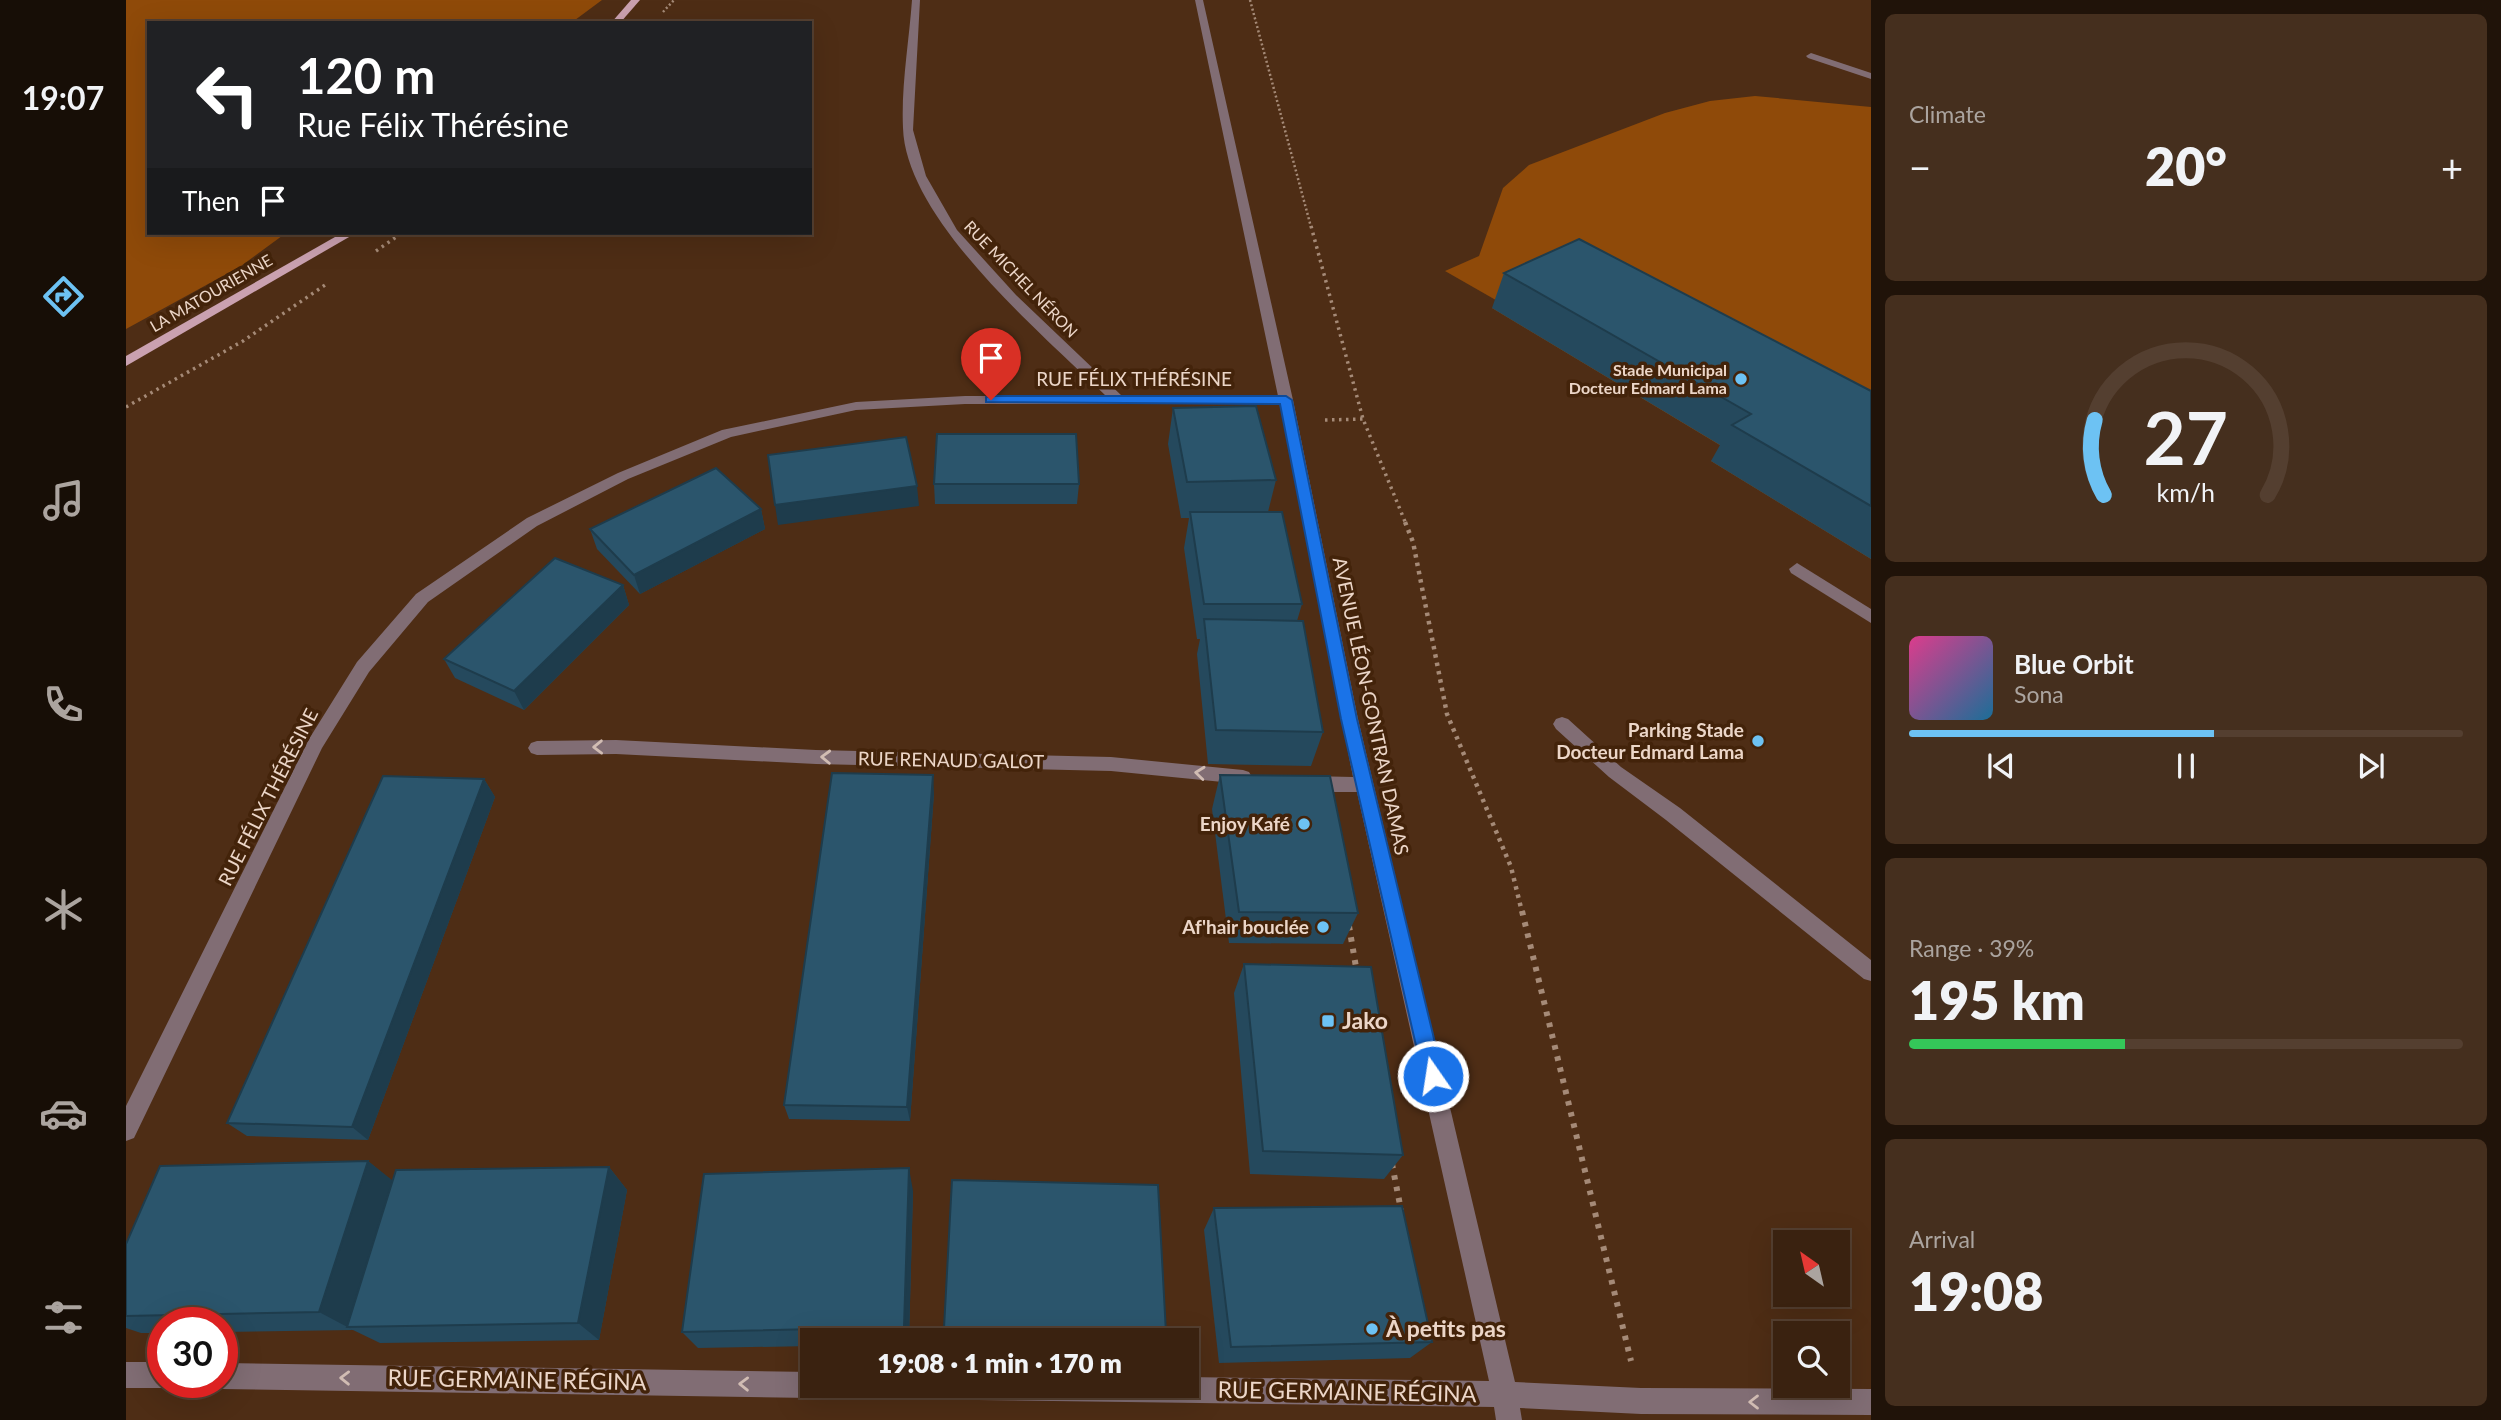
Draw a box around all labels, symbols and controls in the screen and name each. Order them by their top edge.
text: 120 m [297,46,435,104]
icon: left [182,49,273,140]
text: 19:07 [22,78,104,117]
text: Climate [1909,100,1986,128]
text: Rue Félix Thérésine [297,105,569,144]
text: 20° [2145,135,2227,197]
text: − [1909,144,1931,190]
text: + [2441,144,2463,190]
icon: arrive [254,182,292,220]
text: Then [182,185,240,217]
street label: RUE MICHEL NÉRON [961,216,1082,341]
street label: LA MATOURIENNE [146,250,275,335]
icon: directions [39,272,88,321]
pin [961,328,1021,400]
icon: arrive [972,339,1010,377]
place label: Stade Municipal Docteur Edmard Lama [1569,360,1727,397]
street label: RUE FÉLIX THÉRÉSINE [1036,367,1232,390]
marker: Stade Municipal Docteur Edmard Lama [1733,371,1749,387]
text: 27 [2144,393,2228,481]
icon: music [39,476,88,525]
text: km/h [2157,477,2215,507]
street label: AVENUE LÉON-GONTRAN DAMAS [1329,555,1414,857]
text: Blue Orbit [2014,648,2134,680]
icon: phone [39,680,88,729]
text: Sona [2014,680,2064,708]
street label: RUE FÉLIX THÉRÉSINE [213,704,322,889]
place label: Parking Stade Docteur Edmard Lama [1556,718,1744,763]
marker: Parking Stade Docteur Edmard Lama [1750,733,1766,749]
one-way arrow [593,739,603,755]
street label: RUE RENAUD GALOT [858,746,1044,773]
icon: previous [1982,747,2020,785]
icon: pause [2167,747,2205,785]
icon: next [2352,747,2390,785]
one-way arrow [820,750,831,765]
one-way arrow [1194,766,1205,781]
place label: Enjoy Kafé [1200,812,1290,835]
marker: Enjoy Kafé [1296,816,1312,832]
icon: climate [39,885,88,934]
place label: Af'hair bouclée [1181,915,1309,938]
marker: Af'hair bouclée [1315,919,1331,935]
text: Range · 39% [1909,934,2034,962]
text: 195 km [1909,969,2085,1031]
place label: Jako [1342,1006,1388,1034]
marker: Jako [1320,1013,1336,1029]
position arrow [1396,1039,1470,1113]
icon: car [39,1089,88,1138]
text: Arrival [1909,1225,1975,1253]
north arrow [1773,1230,1850,1307]
map controls [1773,1230,1850,1398]
text: 19:08 [1909,1260,2043,1322]
icon: filters [39,1293,88,1342]
speed limit sign: 30 [147,1307,238,1398]
place label: À petits pas [1385,1314,1506,1342]
marker: À petits pas [1364,1321,1380,1337]
button: search [1773,1321,1850,1398]
text: 19:08 · 1 min · 170 m [877,1347,1122,1379]
street label: RUE GERMAINE RÉGINA [387,1363,647,1395]
one-way arrow [339,1370,350,1386]
street label: RUE GERMAINE RÉGINA [1217,1375,1477,1407]
one-way arrow [738,1376,749,1392]
one-way arrow [1748,1394,1759,1409]

